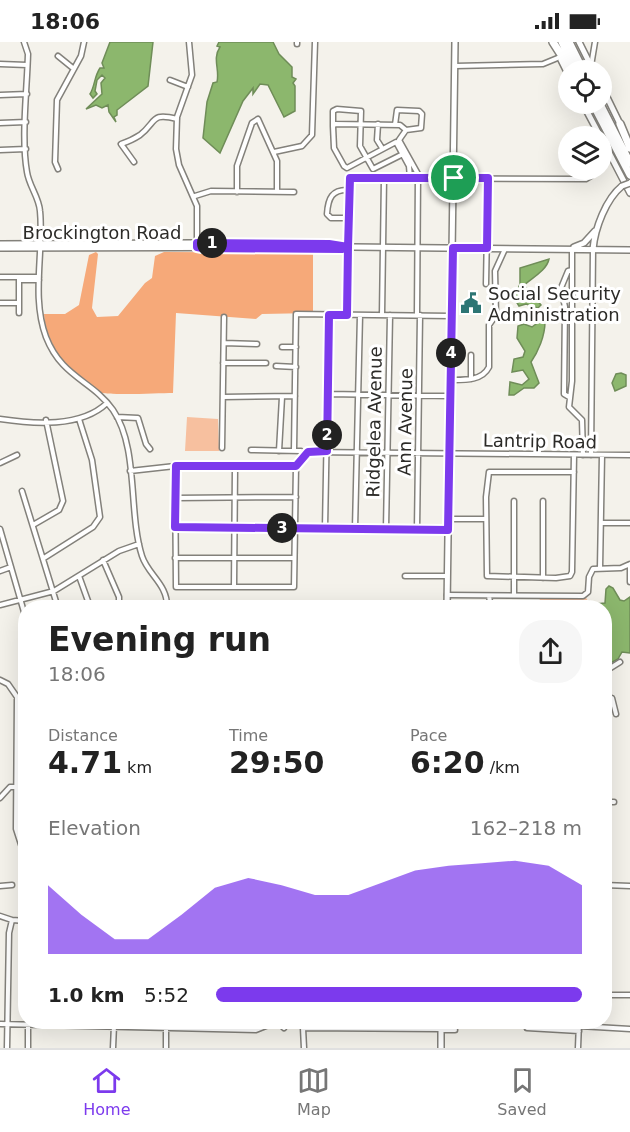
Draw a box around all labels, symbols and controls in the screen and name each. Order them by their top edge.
text: 18:06 [30,9,100,34]
map controls [558,60,612,180]
button: locate [558,60,612,114]
button: layers [558,126,612,180]
pin [428,152,479,203]
icon: arrive [437,161,470,194]
street label: Brockington Road [23,222,181,243]
pin: 1 [197,228,227,258]
text: 1 [206,233,218,252]
place label: Social Security Administration [488,283,621,325]
public building icon: Social Security Administration [459,291,483,315]
pin: 4 [436,338,466,368]
text: 4 [445,343,457,362]
street label: Ridgelea Avenue [362,346,386,498]
street label: Ann Avenue [394,368,416,476]
pin: 2 [312,420,342,450]
text: 2 [321,425,333,444]
street label: Lantrip Road [483,430,597,452]
pin: 3 [267,513,297,543]
text: 3 [276,518,288,537]
text: Evening run [48,620,271,659]
button: share [519,620,582,683]
text: 18:06 [48,662,106,686]
text: Distance [48,726,118,745]
text: Time [229,726,268,745]
text: Pace [410,726,447,745]
text: 4.71 [48,745,122,780]
text: 29:50 [229,745,325,780]
text: 6:20 [410,745,485,780]
text: km [122,758,152,777]
text: /km [485,758,520,777]
text: Elevation [48,816,141,840]
text: 162–218 m [470,816,582,840]
text: 1.0 km [48,983,125,1007]
text: 5:52 [144,983,189,1007]
tab: Home [83,1064,131,1119]
tab: Map [297,1064,331,1119]
tab: Saved [497,1064,547,1119]

